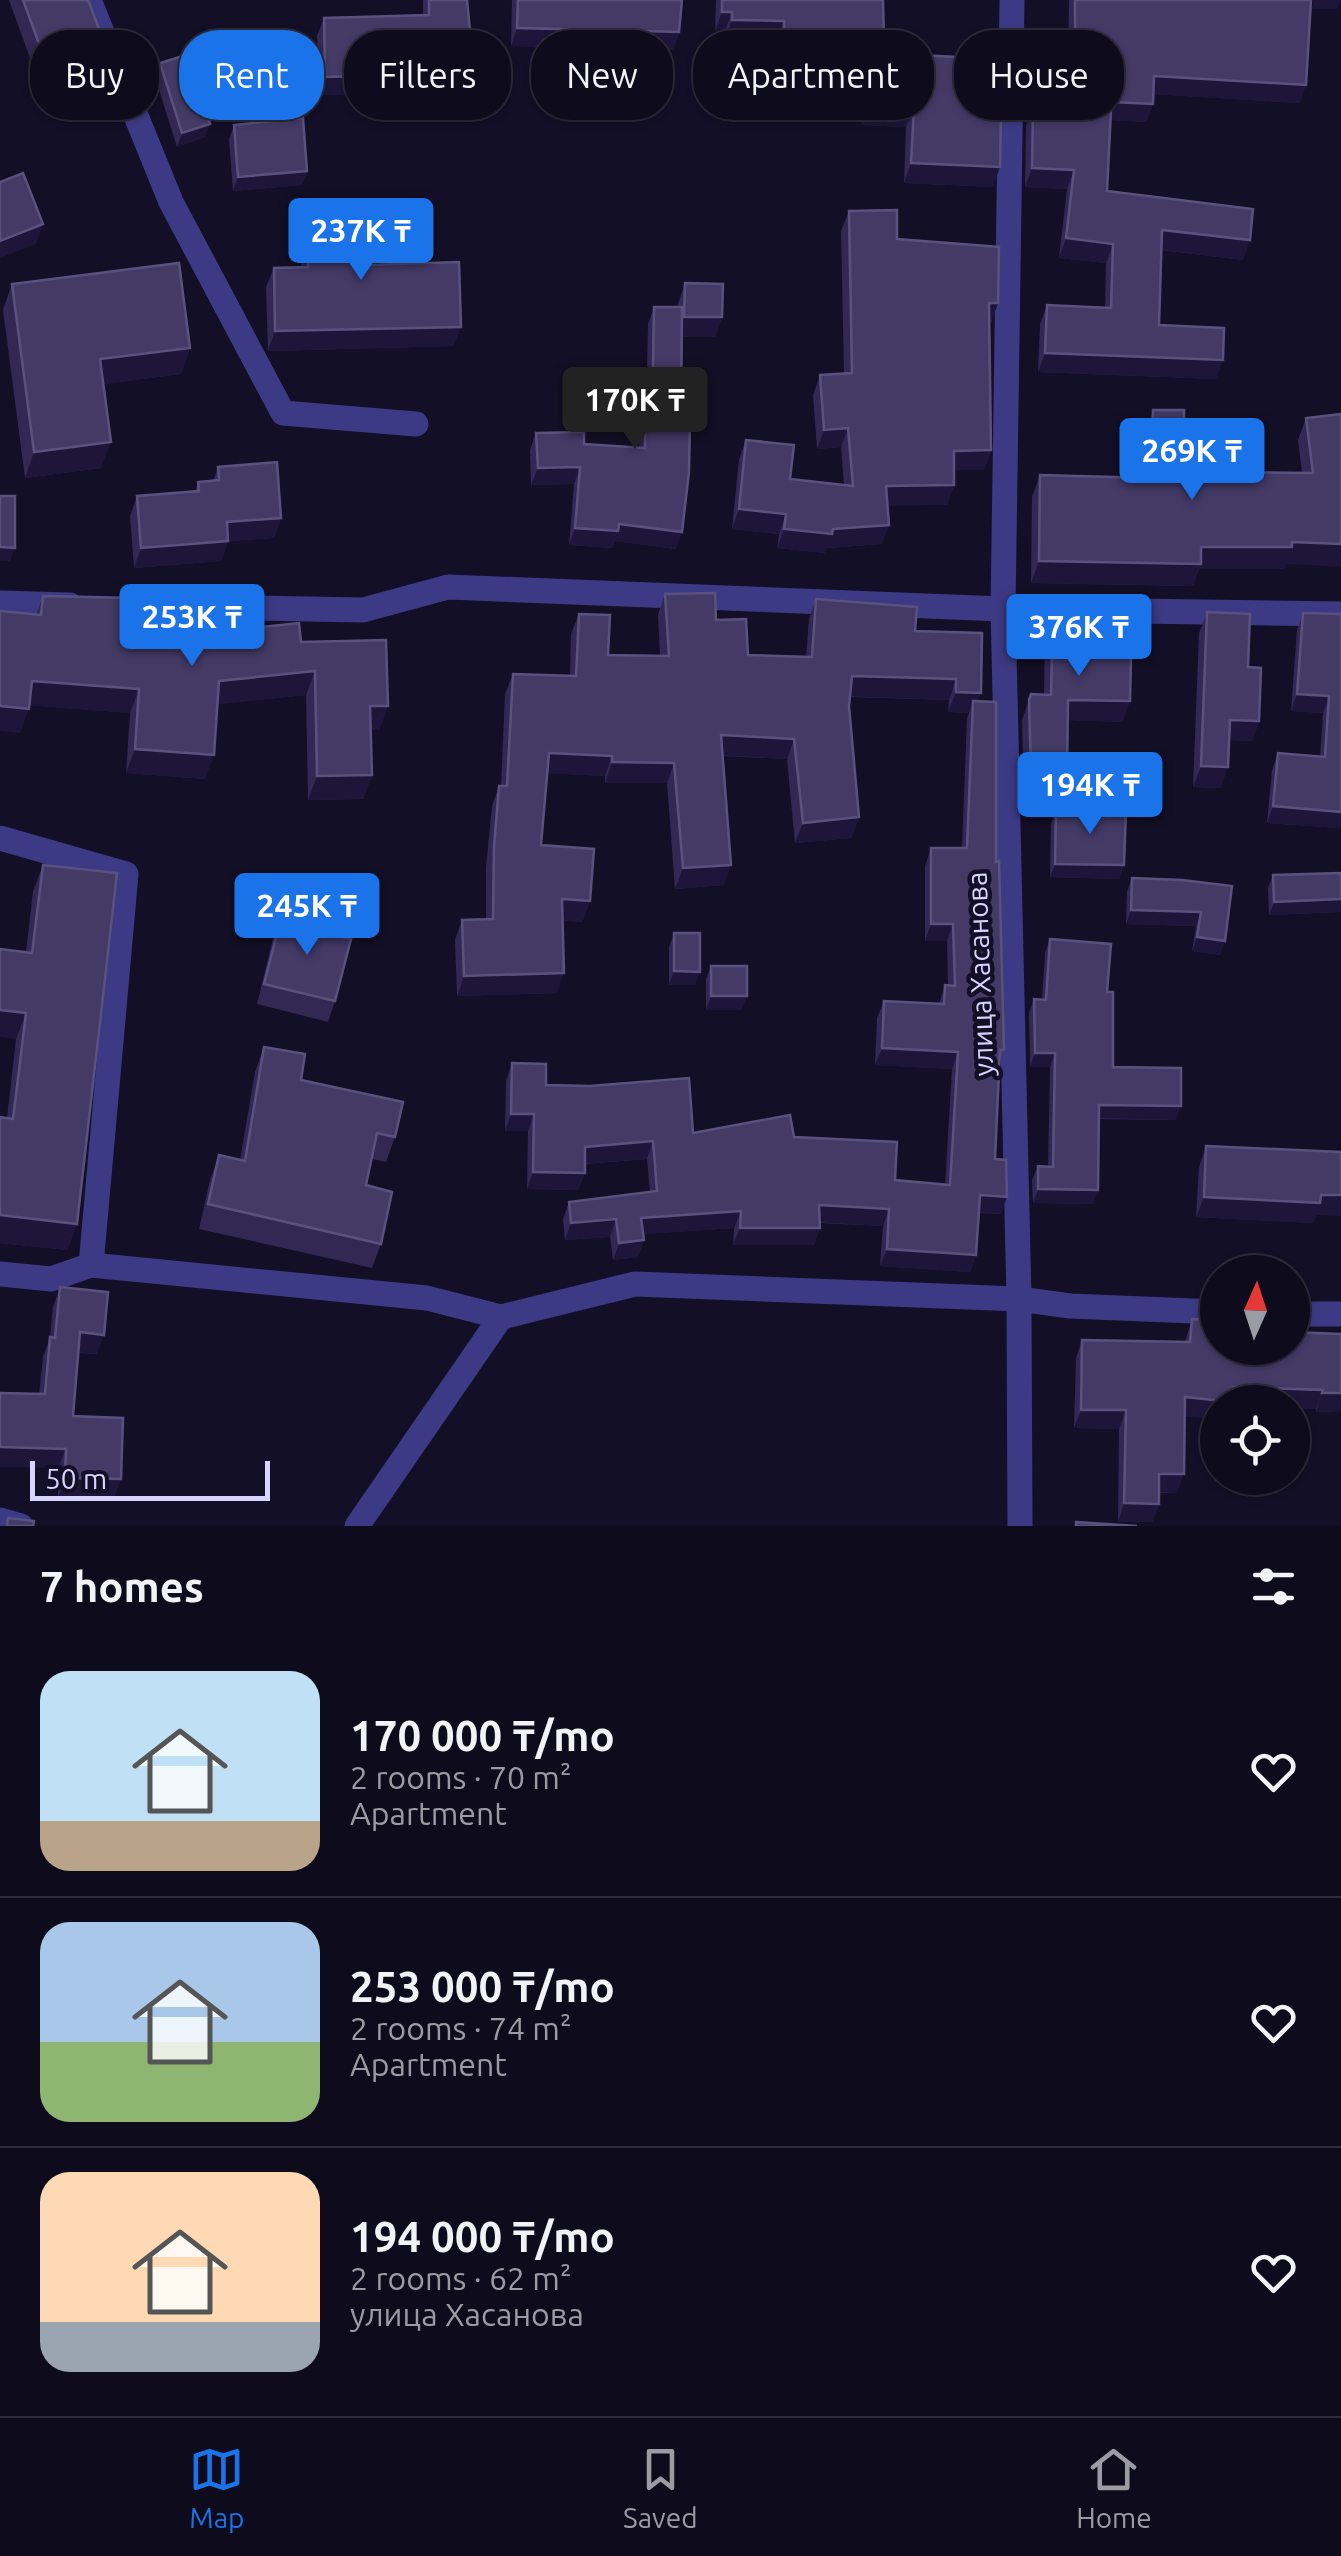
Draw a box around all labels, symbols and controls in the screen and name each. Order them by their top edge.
chip: Buy [30,30,159,120]
chip: Rent [179,30,324,120]
chip: Filters [344,30,511,120]
chip: New [531,30,673,120]
chip: Apartment [693,30,934,120]
chip: House [954,30,1124,120]
pin: 237K ₸ [280,198,442,283]
text: 237K ₸ [310,212,412,248]
pin: 170K ₸ [554,367,716,452]
text: 170K ₸ [584,381,686,417]
pin: 269K ₸ [1111,418,1273,503]
text: 269K ₸ [1141,432,1243,468]
pin: 253K ₸ [111,584,273,669]
pin: 376K ₸ [998,594,1160,679]
text: 253K ₸ [141,598,243,634]
text: 376K ₸ [1028,608,1130,644]
pin: 194K ₸ [1009,752,1171,837]
text: 194K ₸ [1039,766,1141,802]
street label: улица Хасанова [960,871,999,1077]
pin: 245K ₸ [226,873,388,958]
text: 245K ₸ [256,887,358,923]
north arrow [1200,1255,1310,1365]
map controls [1200,1255,1310,1495]
button: locate [1200,1385,1310,1495]
scale bar [30,1456,270,1500]
text: 50 m [45,1463,107,1494]
icon: filters [1246,1559,1301,1614]
text: 7 homes [40,1563,204,1610]
icon: home [120,1711,240,1831]
text: 170 000 ₸/mo [350,1712,615,1759]
icon: heart [1246,1744,1301,1799]
text: 2 rooms · 70 m² [350,1759,571,1795]
text: Apartment [350,1795,507,1831]
icon: home [120,1962,240,2082]
text: 253 000 ₸/mo [350,1963,615,2010]
icon: heart [1246,1995,1301,2050]
text: 2 rooms · 74 m² [350,2010,571,2046]
text: Apartment [350,2046,507,2082]
icon: home [120,2212,240,2332]
text: 194 000 ₸/mo [350,2213,615,2260]
icon: heart [1246,2245,1301,2300]
text: 2 rooms · 62 m² [350,2260,571,2296]
text: улица Хасанова [350,2296,584,2332]
tab: Map [189,2442,244,2533]
tab: Saved [623,2442,698,2533]
tab: Home [1076,2442,1152,2533]

